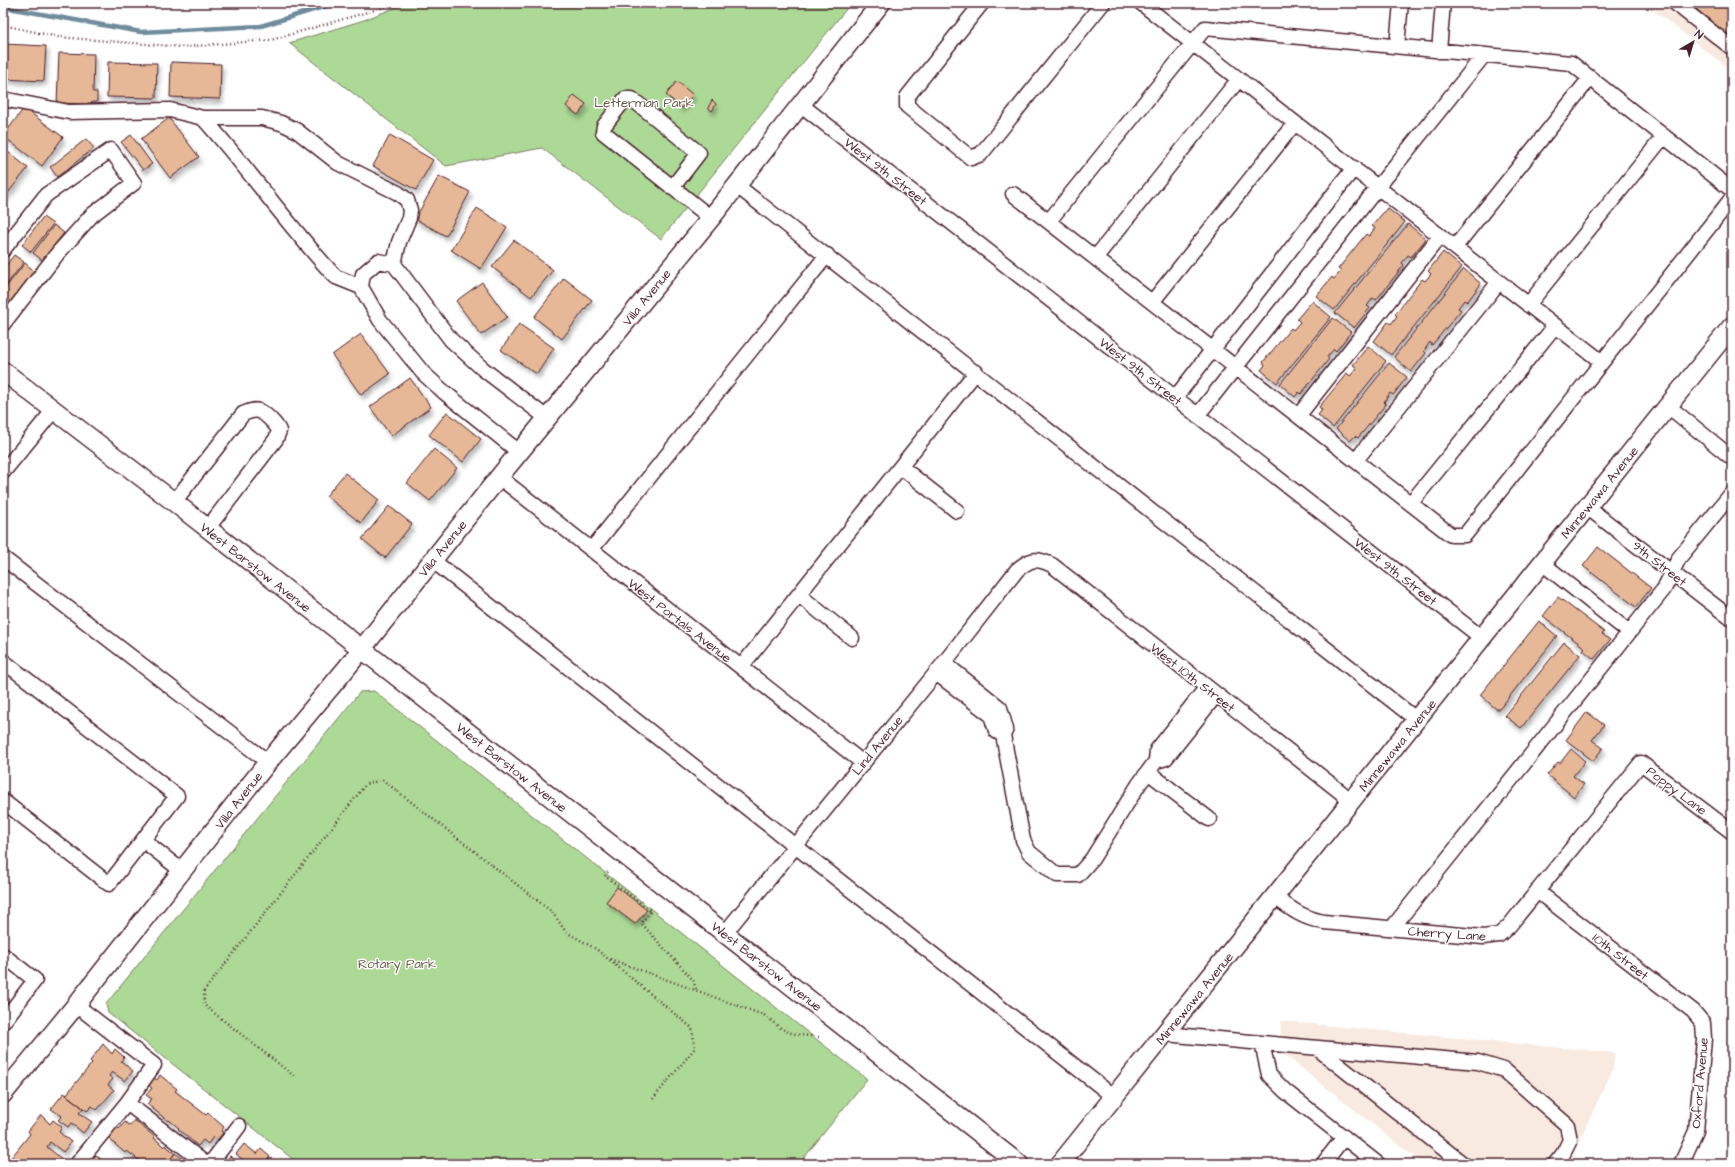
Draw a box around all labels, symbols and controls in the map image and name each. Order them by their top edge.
north arrow [1673,22,1713,62]
text: N [1692,26,1706,43]
park label: Letterman Park [594,94,694,112]
street label: West 9th Street [840,134,931,210]
street label: Villa Avenue [618,265,675,330]
street label: West 9th Street [1095,334,1186,410]
street label: Minnewawa Avenue [1557,442,1643,543]
street label: Villa Avenue [414,516,471,581]
street label: West Barstow Avenue [196,519,315,617]
street label: West 9th Street [1350,534,1441,610]
street label: 9th Street [1628,537,1691,591]
street label: West Portals Avenue [624,575,735,667]
street label: West 10th Street [1146,639,1239,717]
street label: Minnewawa Avenue [1355,695,1441,796]
street label: Lind Avenue [848,712,907,779]
street label: West Barstow Avenue [452,719,571,817]
street label: Poppy Lane [1642,762,1710,820]
street label: Villa Avenue [211,768,267,833]
street label: West Barstow Avenue [707,918,826,1016]
street label: Cherry Lane [1407,922,1487,947]
street label: 10th Street [1588,929,1653,985]
street label: Minnewawa Avenue [1152,948,1238,1049]
park label: Rotary Park [358,955,436,974]
street label: Oxford Avenue [1687,1037,1713,1129]

